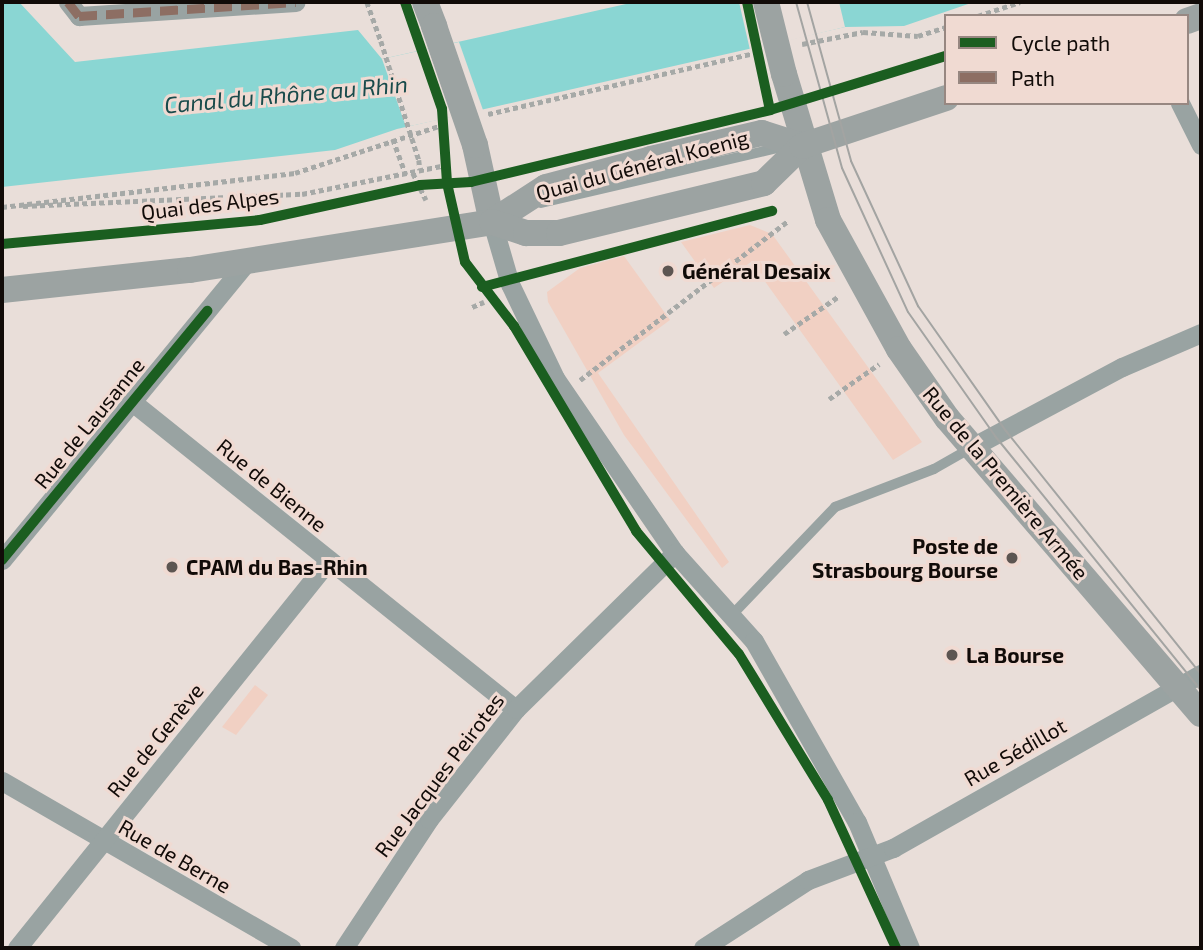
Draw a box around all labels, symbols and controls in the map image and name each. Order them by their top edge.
legend [944,14,1189,105]
text: Cycle path [1011,30,1110,55]
text: Path [1011,65,1055,90]
water label: Canal du Rhône au Rhin [163,70,409,118]
street label: Quai du Général Koenig [533,124,751,206]
street label: Quai des Alpes [139,183,281,225]
place label: Général Desaix [682,258,831,284]
marker: Général Desaix [660,263,676,279]
street label: Rue de Lausanne [29,352,149,494]
street label: Rue de la Première Armée [918,381,1094,585]
street label: Rue de Bienne [212,433,332,537]
place label: Poste de Strasbourg Bourse [812,533,998,583]
marker: Poste de Strasbourg Bourse [1004,550,1020,566]
place label: CPAM du Bas-Rhin [186,554,368,580]
marker: CPAM du Bas-Rhin [164,559,180,575]
place label: La Bourse [966,642,1064,668]
marker: La Bourse [944,647,960,663]
street label: Rue de Genève [101,678,209,802]
street label: Rue Jacques Peirotes [369,688,509,862]
street label: Rue Sédillot [960,713,1070,791]
street label: Rue de Berne [115,814,235,898]

